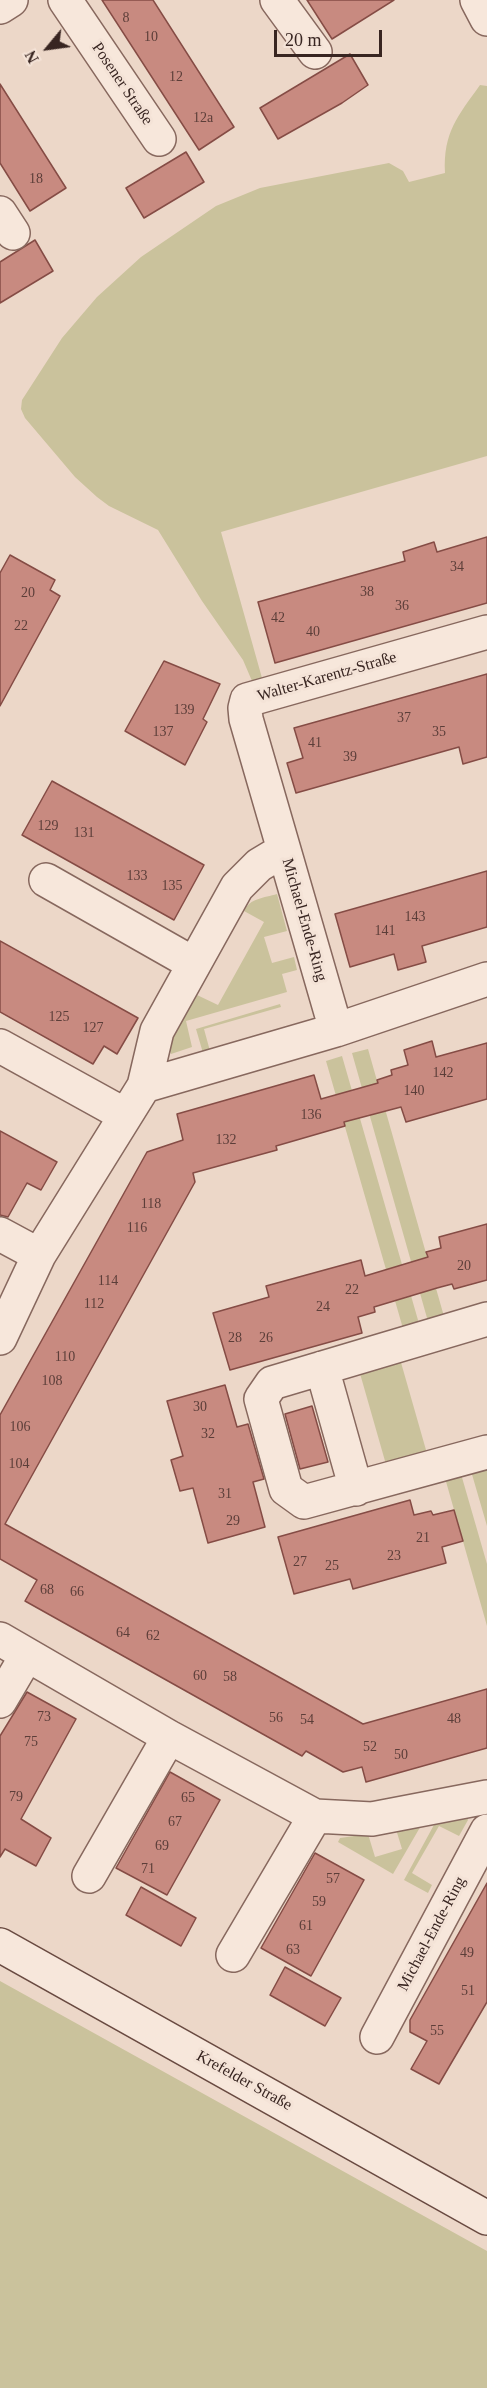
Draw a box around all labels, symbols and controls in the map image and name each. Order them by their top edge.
house number: 8 [122,10,130,26]
north arrow [18,18,78,78]
scale bar [277,18,385,56]
house number: 10 [144,29,158,45]
text: 20 m [285,30,322,50]
street label: Posener Straße [87,39,157,129]
text: N [22,48,42,66]
house number: 12 [169,69,183,85]
house number: 12a [193,110,213,126]
house number: 18 [29,171,43,187]
house number: 34 [450,559,464,575]
house number: 38 [360,584,374,600]
house number: 20 [21,585,35,601]
house number: 36 [395,598,409,614]
house number: 42 [271,610,285,626]
house number: 22 [14,618,28,634]
house number: 40 [306,624,320,640]
street label: Walter-Karentz-Straße [255,648,399,706]
house number: 139 [174,702,195,718]
house number: 37 [397,710,411,726]
house number: 137 [152,724,174,740]
house number: 35 [432,724,446,740]
house number: 41 [308,735,322,751]
house number: 39 [343,749,357,765]
house number: 129 [38,818,58,834]
house number: 131 [74,825,94,841]
street label: Michael-Ende-Ring [277,856,331,984]
house number: 133 [126,868,148,884]
house number: 135 [162,878,182,894]
house number: 143 [404,909,426,925]
house number: 141 [374,923,396,939]
house number: 125 [48,1009,70,1025]
house number: 127 [82,1020,104,1036]
house number: 142 [432,1065,454,1081]
house number: 140 [404,1083,424,1099]
house number: 136 [300,1107,322,1123]
house number: 132 [216,1132,236,1148]
house number: 118 [141,1196,161,1212]
house number: 116 [127,1220,147,1236]
house number: 20 [457,1258,471,1274]
house number: 114 [98,1273,118,1289]
house number: 22 [345,1282,359,1298]
house number: 112 [84,1296,104,1312]
house number: 24 [316,1299,330,1315]
house number: 28 [228,1330,242,1346]
house number: 26 [259,1330,273,1346]
house number: 110 [55,1349,75,1365]
house number: 108 [42,1373,62,1389]
house number: 30 [193,1399,207,1415]
house number: 106 [10,1419,31,1435]
house number: 32 [201,1426,215,1442]
house number: 104 [8,1456,29,1472]
house number: 31 [218,1486,232,1502]
house number: 29 [226,1513,240,1529]
house number: 21 [416,1530,430,1546]
house number: 23 [387,1548,401,1564]
house number: 27 [293,1554,307,1570]
house number: 25 [325,1558,339,1574]
house number: 68 [40,1582,54,1598]
house number: 66 [70,1584,84,1600]
house number: 64 [116,1625,130,1641]
house number: 62 [146,1628,160,1644]
house number: 60 [193,1668,207,1684]
house number: 58 [223,1669,237,1685]
house number: 73 [37,1709,51,1725]
house number: 56 [269,1710,283,1726]
house number: 48 [447,1711,461,1727]
house number: 54 [300,1712,314,1728]
house number: 75 [24,1734,38,1750]
house number: 52 [363,1739,377,1755]
house number: 50 [394,1747,408,1763]
house number: 79 [9,1789,23,1805]
house number: 65 [181,1790,195,1806]
house number: 67 [168,1814,182,1830]
house number: 69 [155,1838,169,1854]
house number: 71 [141,1861,155,1877]
house number: 57 [326,1871,340,1887]
street label: Michael-Ende-Ring [394,1873,470,1995]
house number: 59 [312,1894,326,1910]
house number: 61 [299,1918,313,1934]
house number: 63 [286,1942,300,1958]
house number: 49 [460,1945,474,1961]
house number: 51 [461,1983,475,1999]
house number: 55 [430,2023,444,2039]
street label: Krefelder Straße [193,2047,295,2115]

